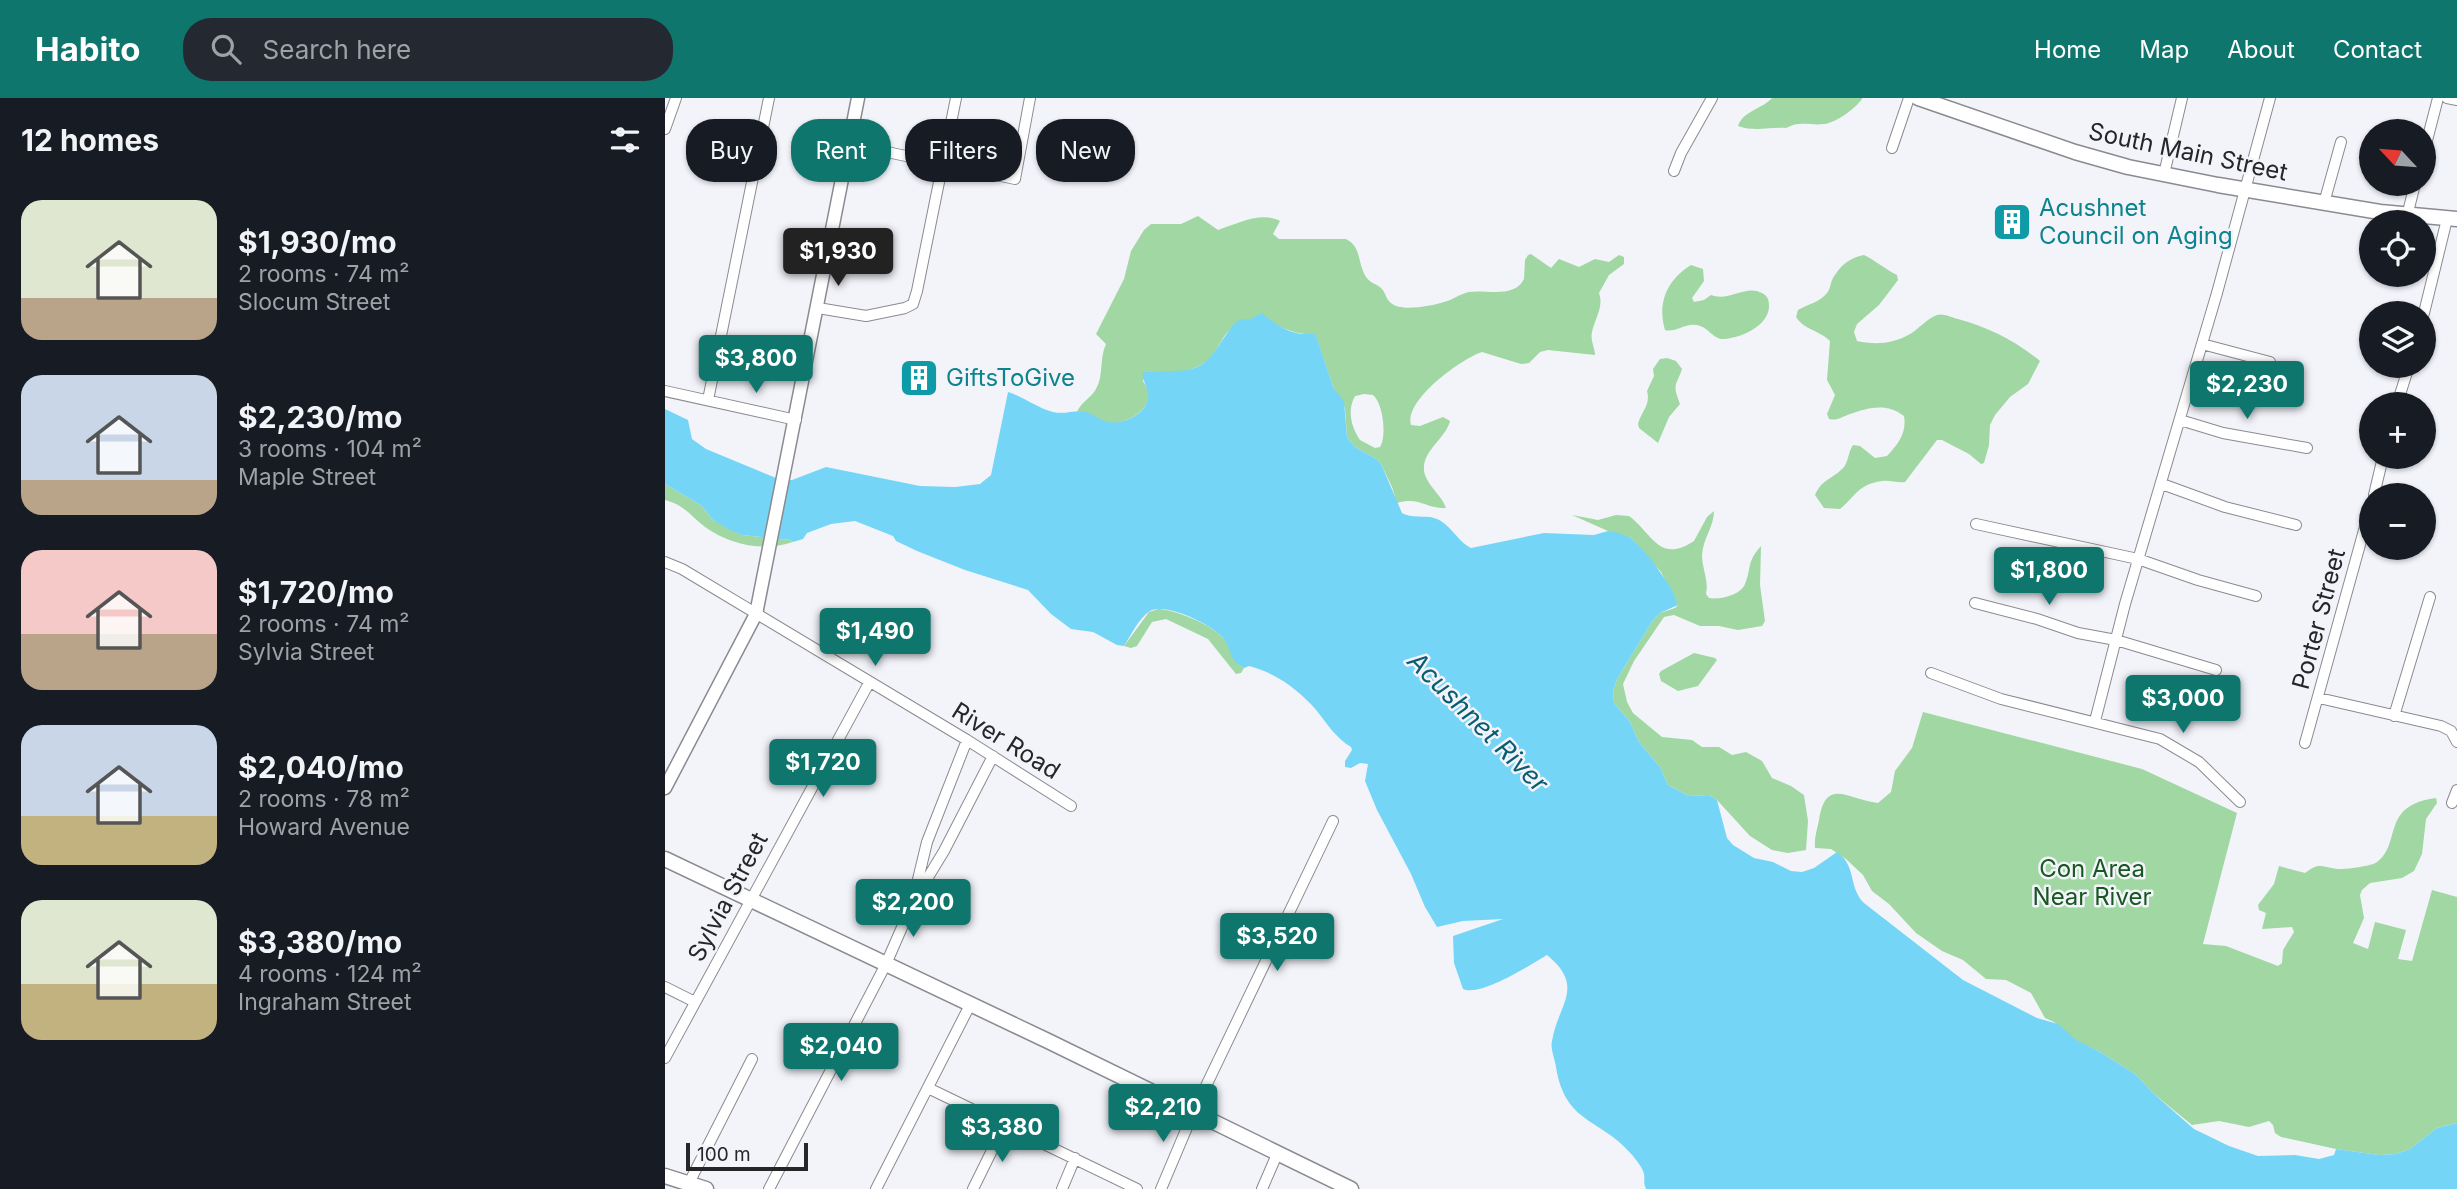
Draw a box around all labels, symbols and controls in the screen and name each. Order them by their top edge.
search box [183,18,673,81]
text: Habito [35,29,141,69]
icon: search [207,30,245,68]
text: Search here [263,34,411,65]
text: Home [2034,35,2101,64]
text: Map [2139,35,2189,64]
text: About [2227,35,2295,64]
text: Contact [2333,35,2422,64]
street label: South Main Street [2086,116,2290,187]
chip: Buy [686,119,777,182]
chip: Rent [791,119,891,182]
chip: Filters [905,119,1022,182]
chip: New [1036,119,1135,182]
north arrow [2359,119,2436,196]
map controls [2359,119,2436,560]
icon: filters [606,121,644,159]
text: 12 homes [21,122,159,158]
place label: Acushnet Council on Aging [2039,193,2233,250]
building icon: Acushnet Council on Aging [1991,201,2033,243]
button: locate [2359,210,2436,287]
text: $1,930/mo [238,224,397,260]
icon: home [77,228,161,312]
pin: $1,930 [781,228,895,288]
text: $1,930 [799,237,877,265]
text: 2 rooms · 74 m² [238,260,410,288]
text: Slocum Street [238,288,390,316]
button: layers [2359,301,2436,378]
pin: $3,800 [699,336,813,395]
text: $3,800 [715,344,797,372]
building icon: GiftsToGive [898,357,940,399]
pin: $2,230 [2190,362,2304,421]
place label: GiftsToGive [946,363,1075,392]
text: $2,230 [2206,370,2288,398]
button: + [2359,392,2436,469]
text: $2,230/mo [238,399,402,435]
icon: home [77,403,161,487]
text: 3 rooms · 104 m² [238,435,422,463]
text: Maple Street [238,463,376,491]
button: − [2359,483,2436,560]
street label: Porter Street [2286,545,2351,692]
pin: $1,800 [1992,547,2106,607]
text: $1,800 [2010,556,2088,584]
text: $1,720/mo [238,574,394,610]
icon: home [77,578,161,662]
pin: $1,490 [818,608,932,668]
text: 2 rooms · 74 m² [238,610,410,638]
text: $1,490 [836,617,914,645]
text: Sylvia Street [238,638,374,666]
water label: Acushnet River [1401,644,1556,799]
pin: $3,000 [2126,676,2240,735]
text: $3,000 [2142,684,2224,712]
street label: River Road [947,696,1066,785]
pin: $1,720 [766,740,880,799]
text: $1,720 [785,748,861,776]
text: $2,040/mo [238,749,404,785]
icon: home [77,753,161,837]
text: 2 rooms · 78 m² [238,785,410,813]
text: Howard Avenue [238,813,410,841]
street label: Sylvia Street [681,827,774,966]
park label: Con Area Near River [2033,854,2151,911]
pin: $2,200 [856,880,970,939]
text: $2,200 [872,888,954,916]
pin: $3,520 [1220,914,1334,973]
text: $3,520 [1236,922,1318,950]
text: $3,380/mo [238,924,402,960]
icon: home [77,928,161,1012]
text: 4 rooms · 124 m² [238,960,422,988]
text: Ingraham Street [238,988,411,1016]
pin: $2,040 [784,1024,898,1083]
text: $2,040 [799,1032,883,1060]
pin: $2,210 [1106,1084,1220,1144]
text: $2,210 [1124,1093,1202,1121]
pin: $3,380 [945,1104,1059,1164]
text: $3,380 [961,1113,1043,1141]
scale bar [686,1140,809,1172]
text: 100 m [697,1143,751,1166]

